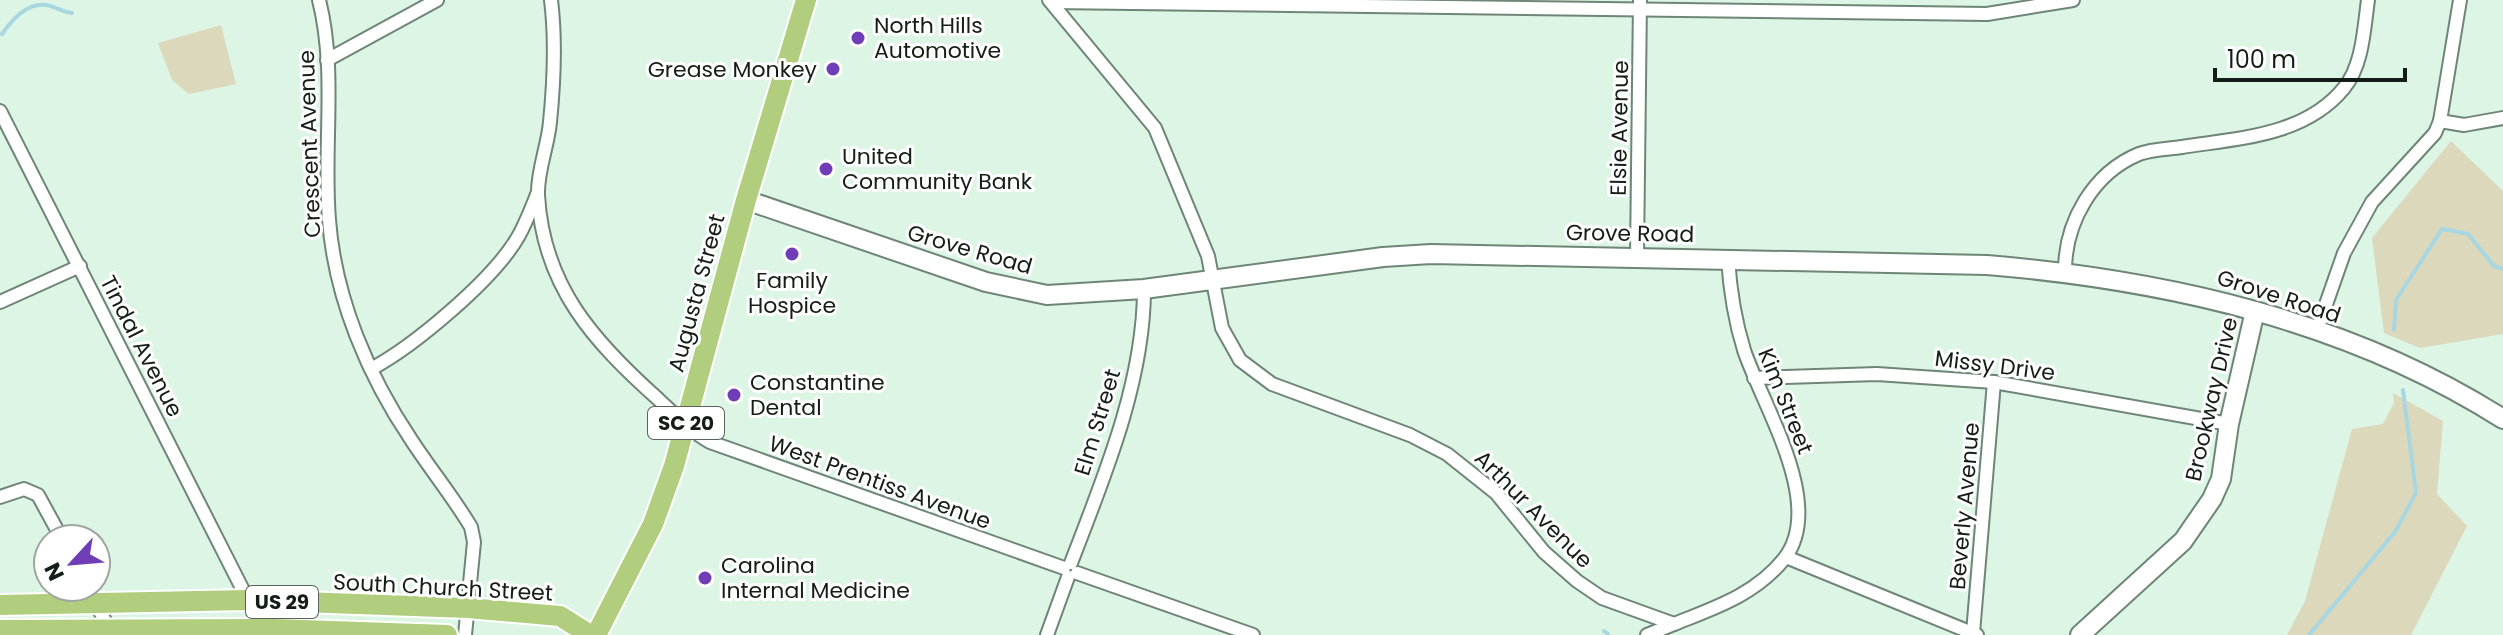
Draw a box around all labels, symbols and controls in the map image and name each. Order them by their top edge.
place label: North Hills Automotive [874,10,1001,66]
marker: North Hills Automotive [849,29,867,47]
scale bar [2215,32,2405,82]
text: 100 m [2227,43,2296,76]
street label: Crescent Avenue [291,50,328,238]
place label: Grease Monkey [648,54,818,85]
marker: Grease Monkey [824,60,842,78]
street label: Elsie Avenue [1603,60,1636,196]
place label: United Community Bank [842,141,1033,197]
marker: United Community Bank [817,160,835,178]
street label: Augusta Street [660,211,732,376]
street label: Grove Road [904,217,1036,282]
street label: Grove Road [1565,217,1694,250]
marker: Family Hospice [783,245,801,263]
street label: Grove Road [2213,262,2345,331]
place label: Family Hospice [748,265,836,321]
street label: Tindal Avenue [93,270,191,422]
street label: Brookway Drive [2178,314,2245,484]
street label: Missy Drive [1933,343,2057,388]
street label: Kim Street [1750,344,1821,459]
street label: Elm Street [1067,365,1128,479]
place label: Constantine Dental [750,367,885,423]
marker: Constantine Dental [725,386,743,404]
road number: SC 20 [648,407,724,439]
street label: Beverly Avenue [1942,421,1987,591]
street label: West Prentiss Avenue [765,428,995,537]
street label: Arthur Avenue [1468,443,1600,575]
north arrow [32,523,112,603]
place label: Carolina Internal Medicine [721,550,910,606]
text: N [37,557,72,586]
street label: South Church Street [332,566,554,609]
marker: Carolina Internal Medicine [696,569,714,587]
road number: US 29 [246,586,318,618]

